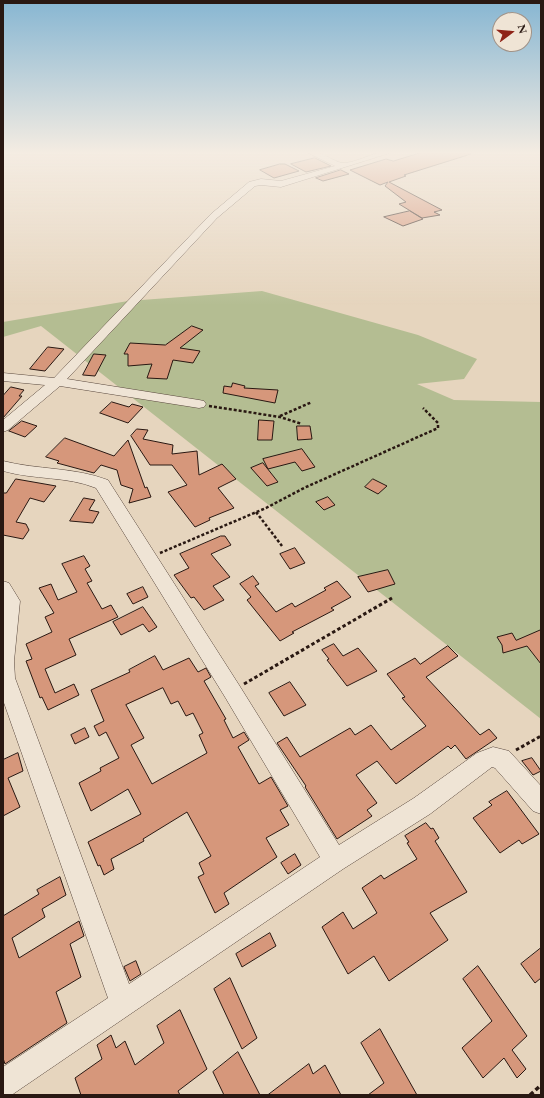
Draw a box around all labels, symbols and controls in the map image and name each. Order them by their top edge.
north arrow [492,12,532,52]
text: N [515,23,531,35]

